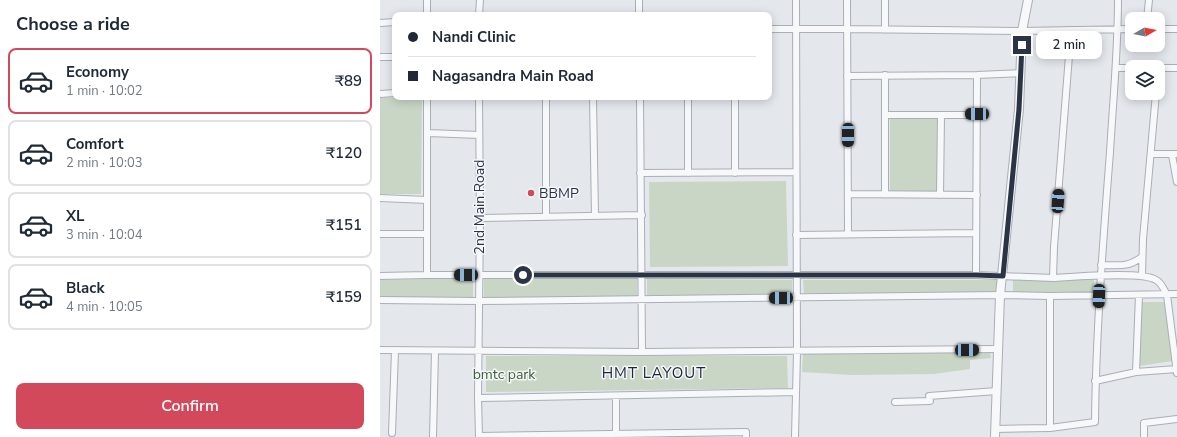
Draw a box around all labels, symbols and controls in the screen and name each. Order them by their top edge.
text: Choose a ride [16,12,130,36]
north arrow [1125,12,1165,52]
map controls [1125,12,1165,100]
text: Nandi Clinic [432,27,516,47]
callout: 2 min [1036,31,1102,59]
route end [1013,36,1031,54]
text: 2 min [1052,36,1086,54]
button: layers [1125,60,1165,100]
text: Economy [66,62,129,82]
icon: car [18,63,54,99]
text: Nagasandra Main Road [432,66,594,86]
text: ₹89 [335,71,362,91]
text: 1 min · 10:02 [66,82,142,100]
car [965,108,989,120]
car [842,123,854,147]
text: Comfort [66,134,123,154]
icon: car [18,135,54,171]
text: ₹120 [326,143,362,163]
text: 2 min · 10:03 [66,154,142,172]
street label: 2nd Main Road [470,160,489,254]
place label: BBMP [539,184,579,203]
marker: BBMP [526,188,536,198]
car [1051,189,1065,213]
text: XL [66,206,85,226]
icon: car [18,207,54,243]
text: ₹151 [326,215,362,235]
text: 3 min · 10:04 [66,226,142,244]
route start [514,266,532,284]
car [454,269,478,281]
text: Black [66,278,104,298]
icon: car [18,279,54,315]
car [1093,284,1105,308]
text: ₹159 [326,287,362,307]
car [769,292,793,304]
text: 4 min · 10:05 [66,298,142,316]
car [955,344,979,356]
district label: HMT LAYOUT [602,363,706,383]
park label: bmtc park [473,365,536,384]
button: Confirm [16,383,364,429]

